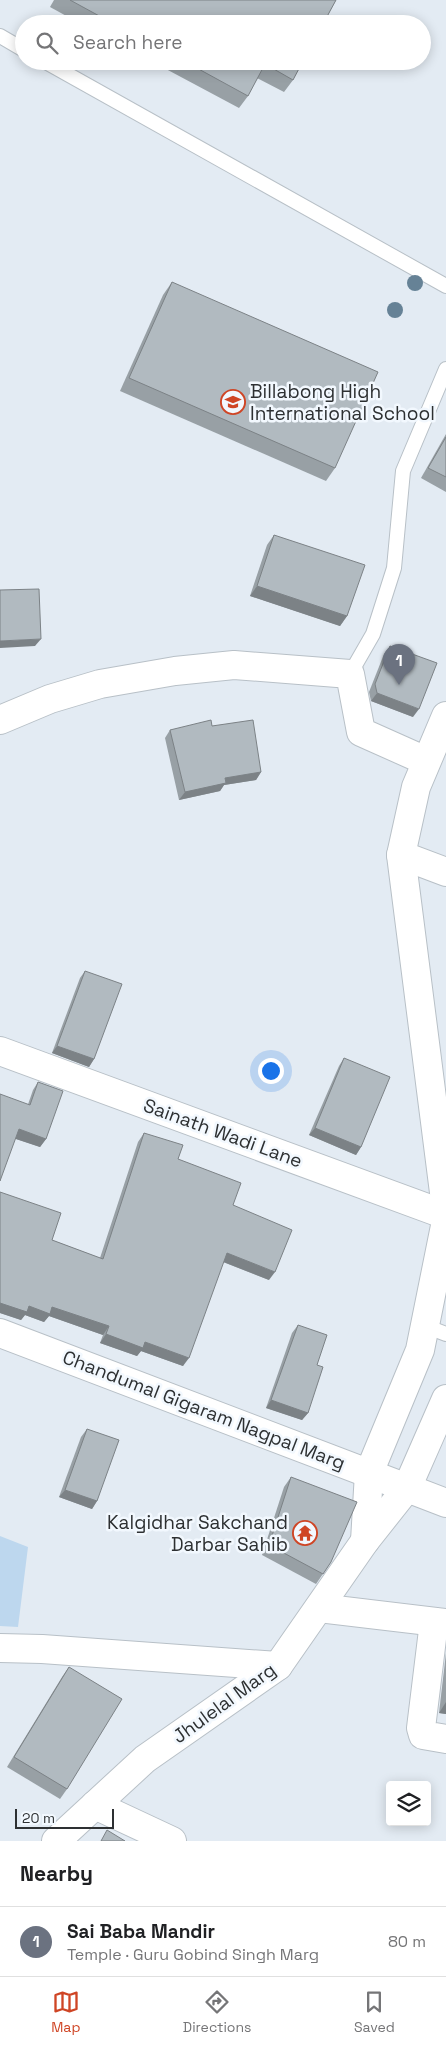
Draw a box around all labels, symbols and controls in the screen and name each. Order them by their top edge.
search box [15,15,431,70]
icon: search [33,29,61,57]
text: Search here [73,30,183,55]
place label: Billabong High International School [250,379,435,426]
school or university icon: Billabong High International School [220,389,246,415]
pin: 1 [383,644,415,685]
your location [258,1058,284,1084]
street label: Sainath Wadi Lane [140,1093,306,1173]
street label: Chandumal Gigaram Nagpal Marg [59,1344,349,1476]
place label: Kalgidhar Sakchand Darbar Sahib [107,1510,288,1557]
temple icon: Kalgidhar Sakchand Darbar Sahib [292,1520,318,1546]
street label: Jhulelal Marg [167,1657,281,1749]
map controls [386,1781,431,1826]
button: layers [386,1781,431,1826]
scale bar [15,1806,114,1829]
text: 20 m [22,1809,55,1827]
text: Nearby [20,1860,93,1887]
text: Sai Baba Mandir [67,1919,215,1944]
text: 1 [32,1931,40,1952]
text: 80 m [388,1931,426,1952]
text: Temple · Guru Gobind Singh Marg [67,1944,319,1965]
tab: Map [51,1988,80,2036]
tab: Directions [183,1988,251,2036]
tab: Saved [354,1988,395,2036]

